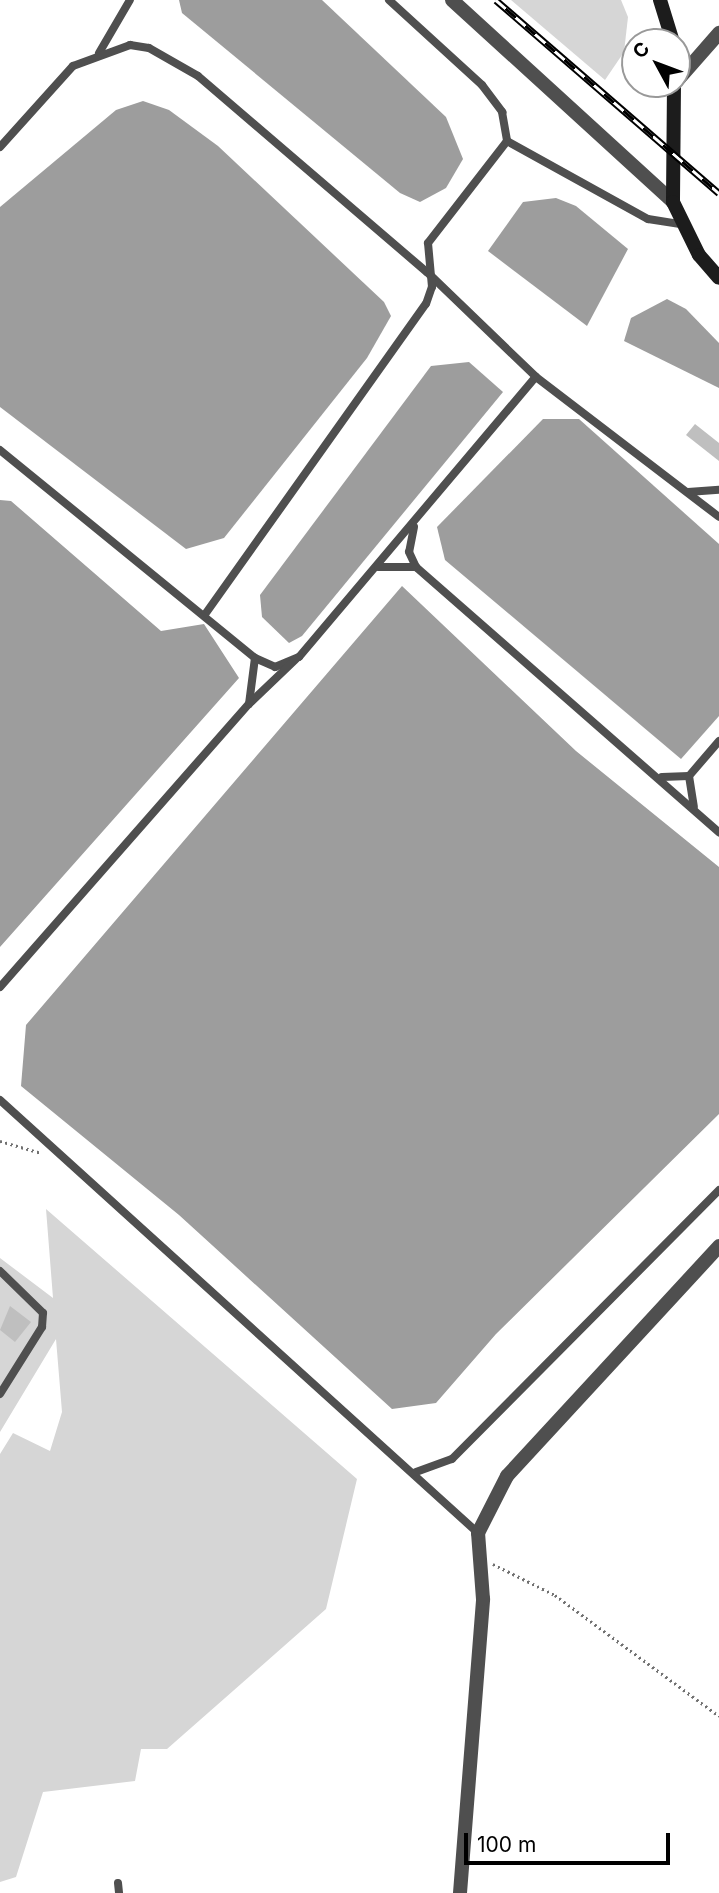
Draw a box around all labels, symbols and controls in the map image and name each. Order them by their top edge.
north arrow [621,28,691,98]
text: С [628,37,655,63]
scale bar [467,1820,674,1864]
text: 100 m [477,1832,536,1857]

